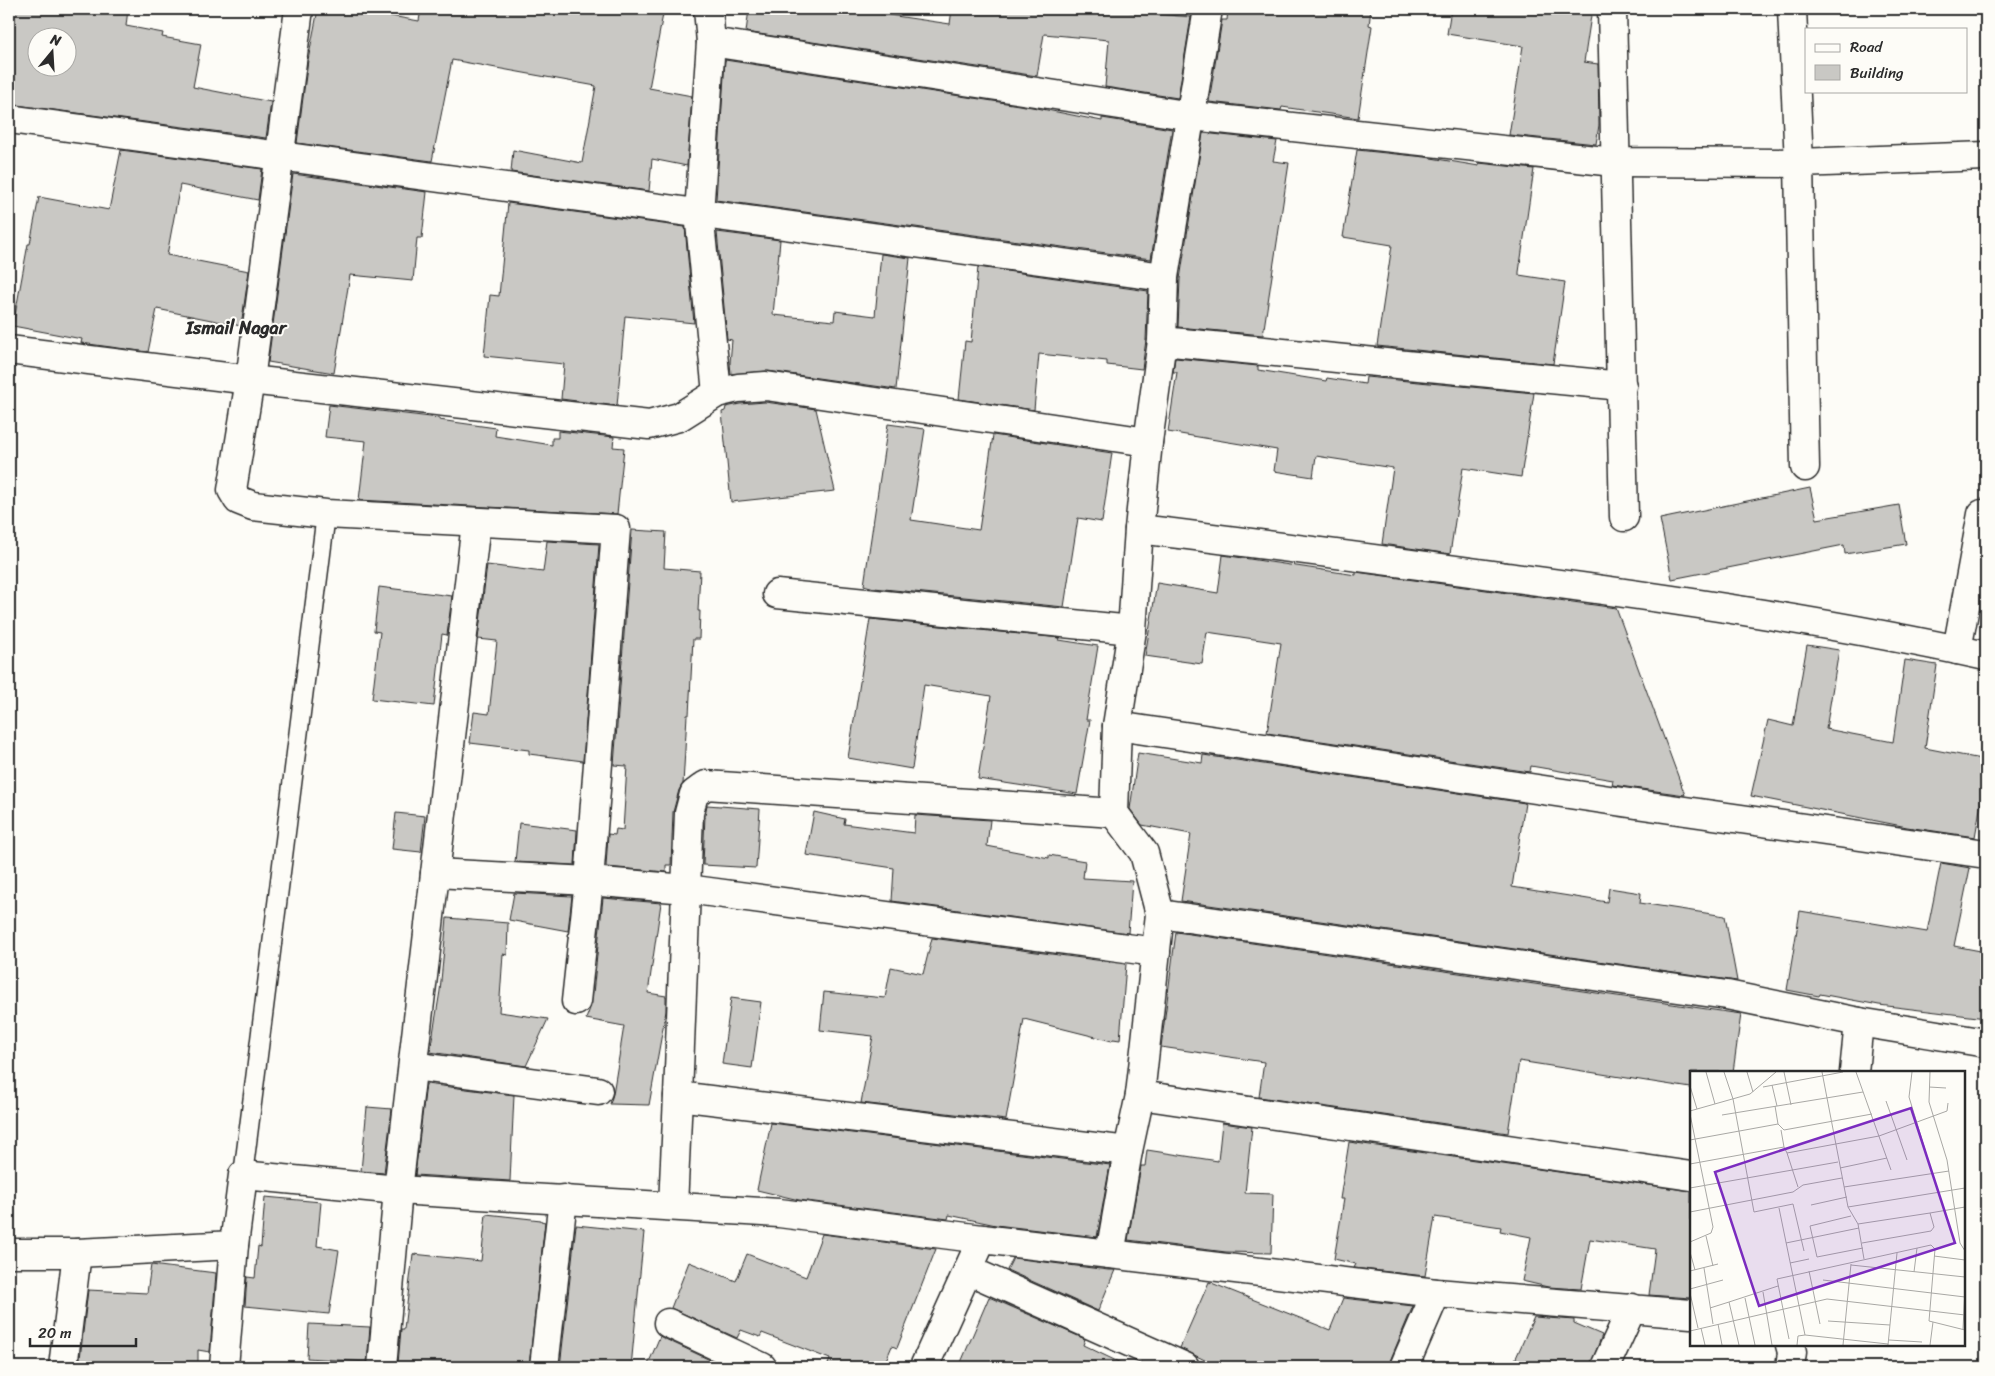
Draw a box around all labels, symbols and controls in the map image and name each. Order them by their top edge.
text: N [46,26,65,54]
north arrow [28,28,78,78]
legend [1805,28,1968,92]
text: Road [1850,34,1883,60]
text: Building [1850,60,1904,86]
district label: Ismail Nagar [185,312,288,344]
inset map [1690,1071,1965,1346]
scale bar [30,1316,136,1348]
text: 20 m [38,1320,72,1346]

